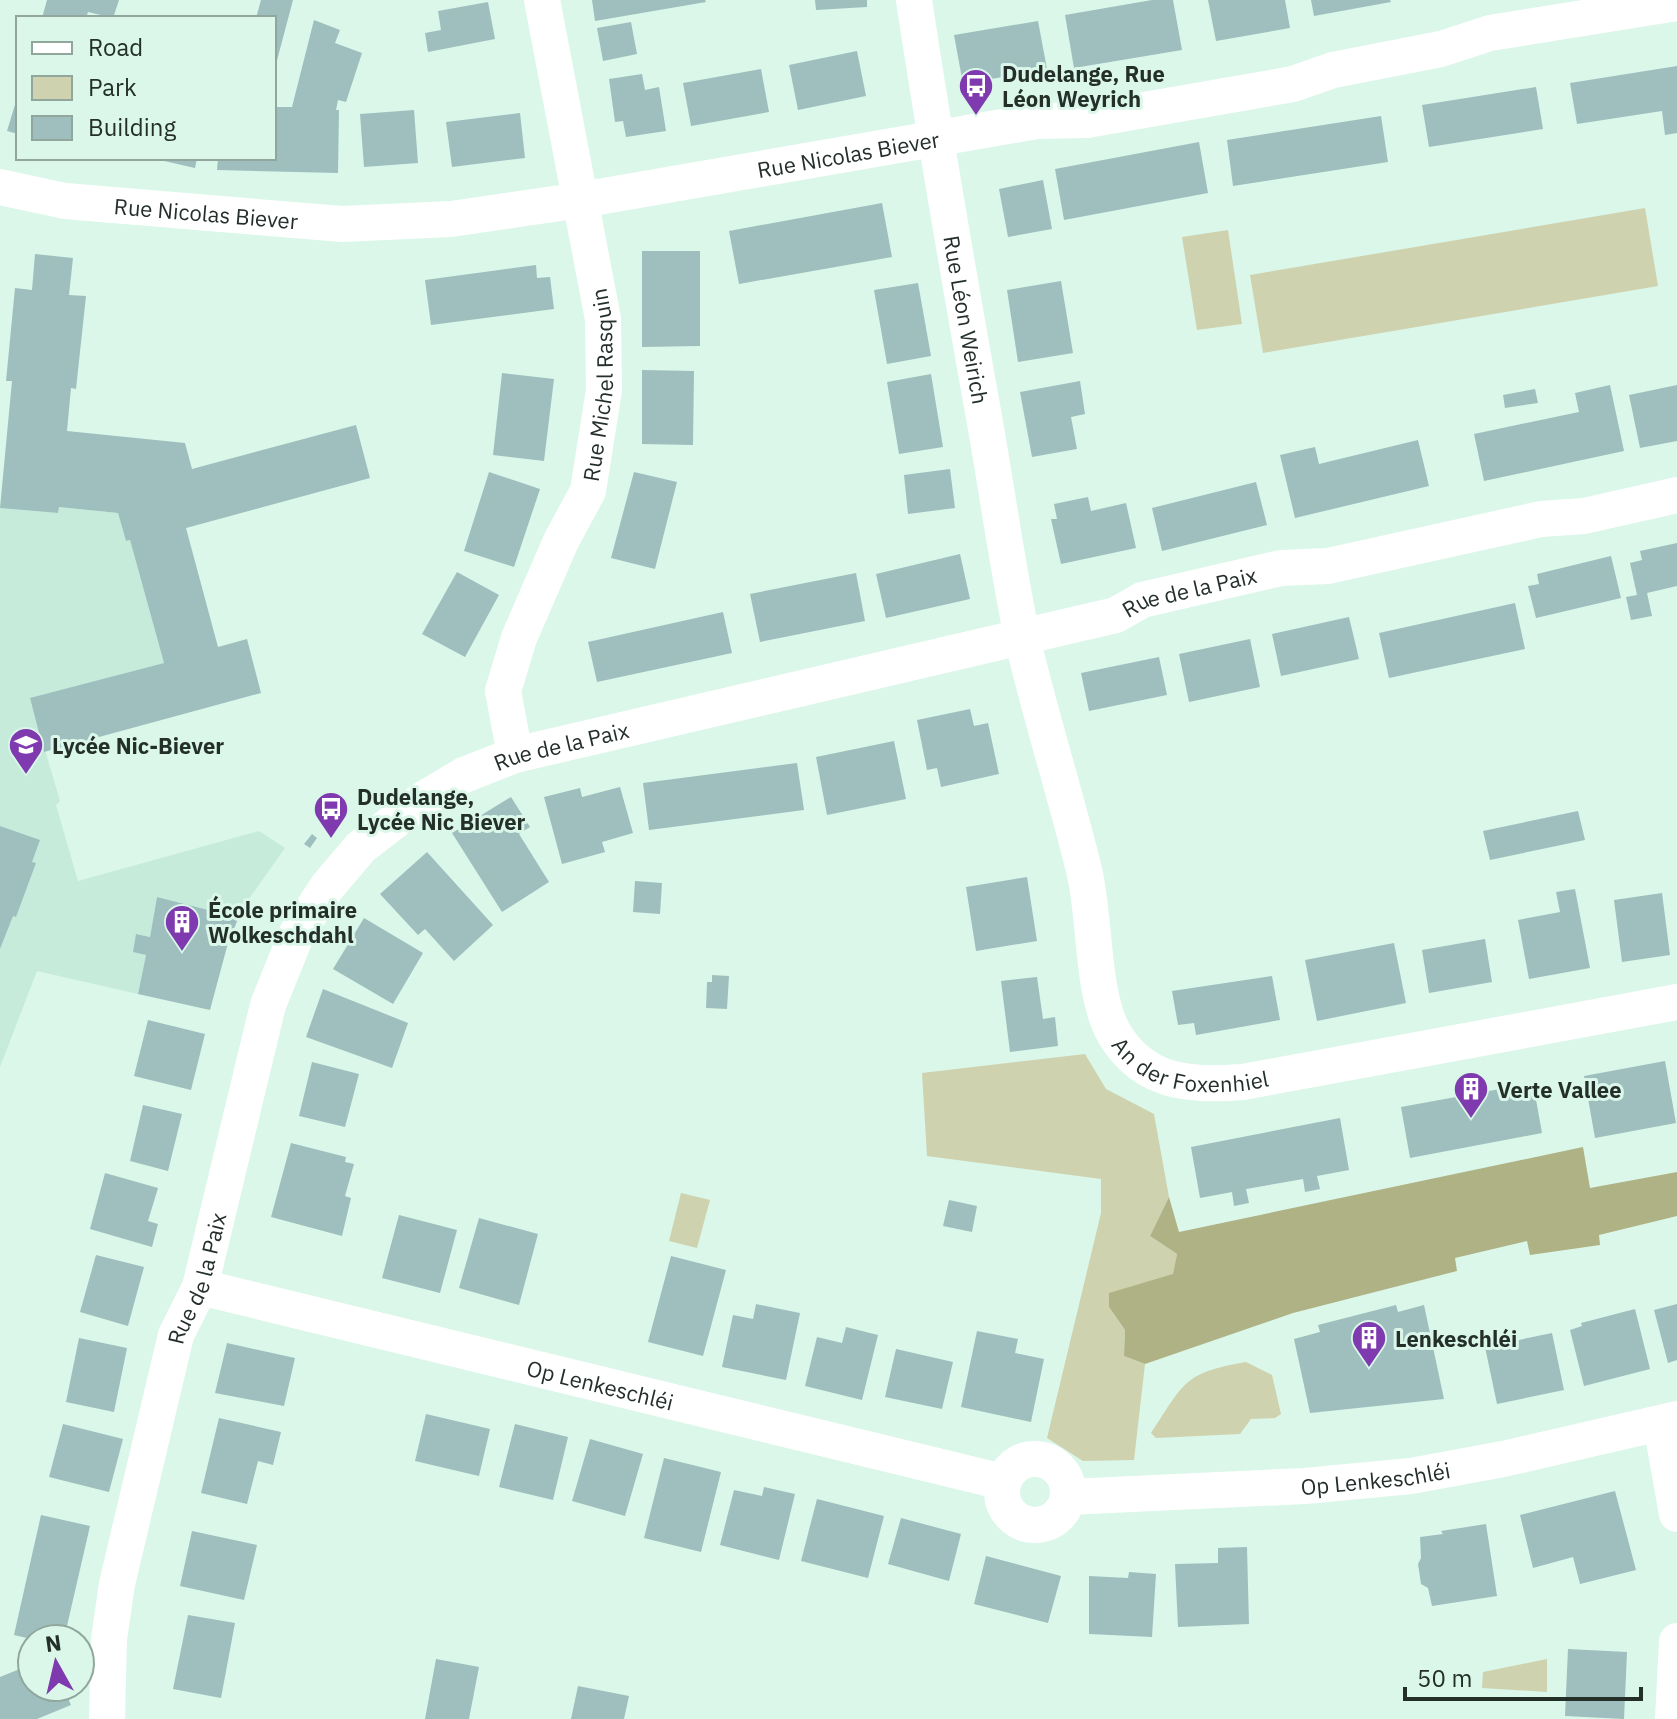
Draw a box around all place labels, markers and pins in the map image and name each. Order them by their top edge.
place label: Dudelange, Rue Léon Weyrich [1002,59,1165,113]
bus stop icon: Dudelange, Rue Léon Weyrich [957,67,995,117]
school or university icon: Lycée Nic-Biever [7,726,45,776]
place label: Lycée Nic-Biever [52,731,224,760]
place label: Dudelange, Lycée Nic Biever [357,782,526,836]
bus stop icon: Dudelange, Lycée Nic Biever [312,790,350,840]
place label: École primaire Wolkeschdahl [208,895,357,949]
building icon: École primaire Wolkeschdahl [163,903,201,953]
building icon: Verte Vallee [1452,1070,1490,1120]
place label: Verte Vallee [1497,1075,1622,1104]
building icon: Lenkeschléi [1350,1319,1388,1369]
place label: Lenkeschléi [1395,1324,1517,1353]

